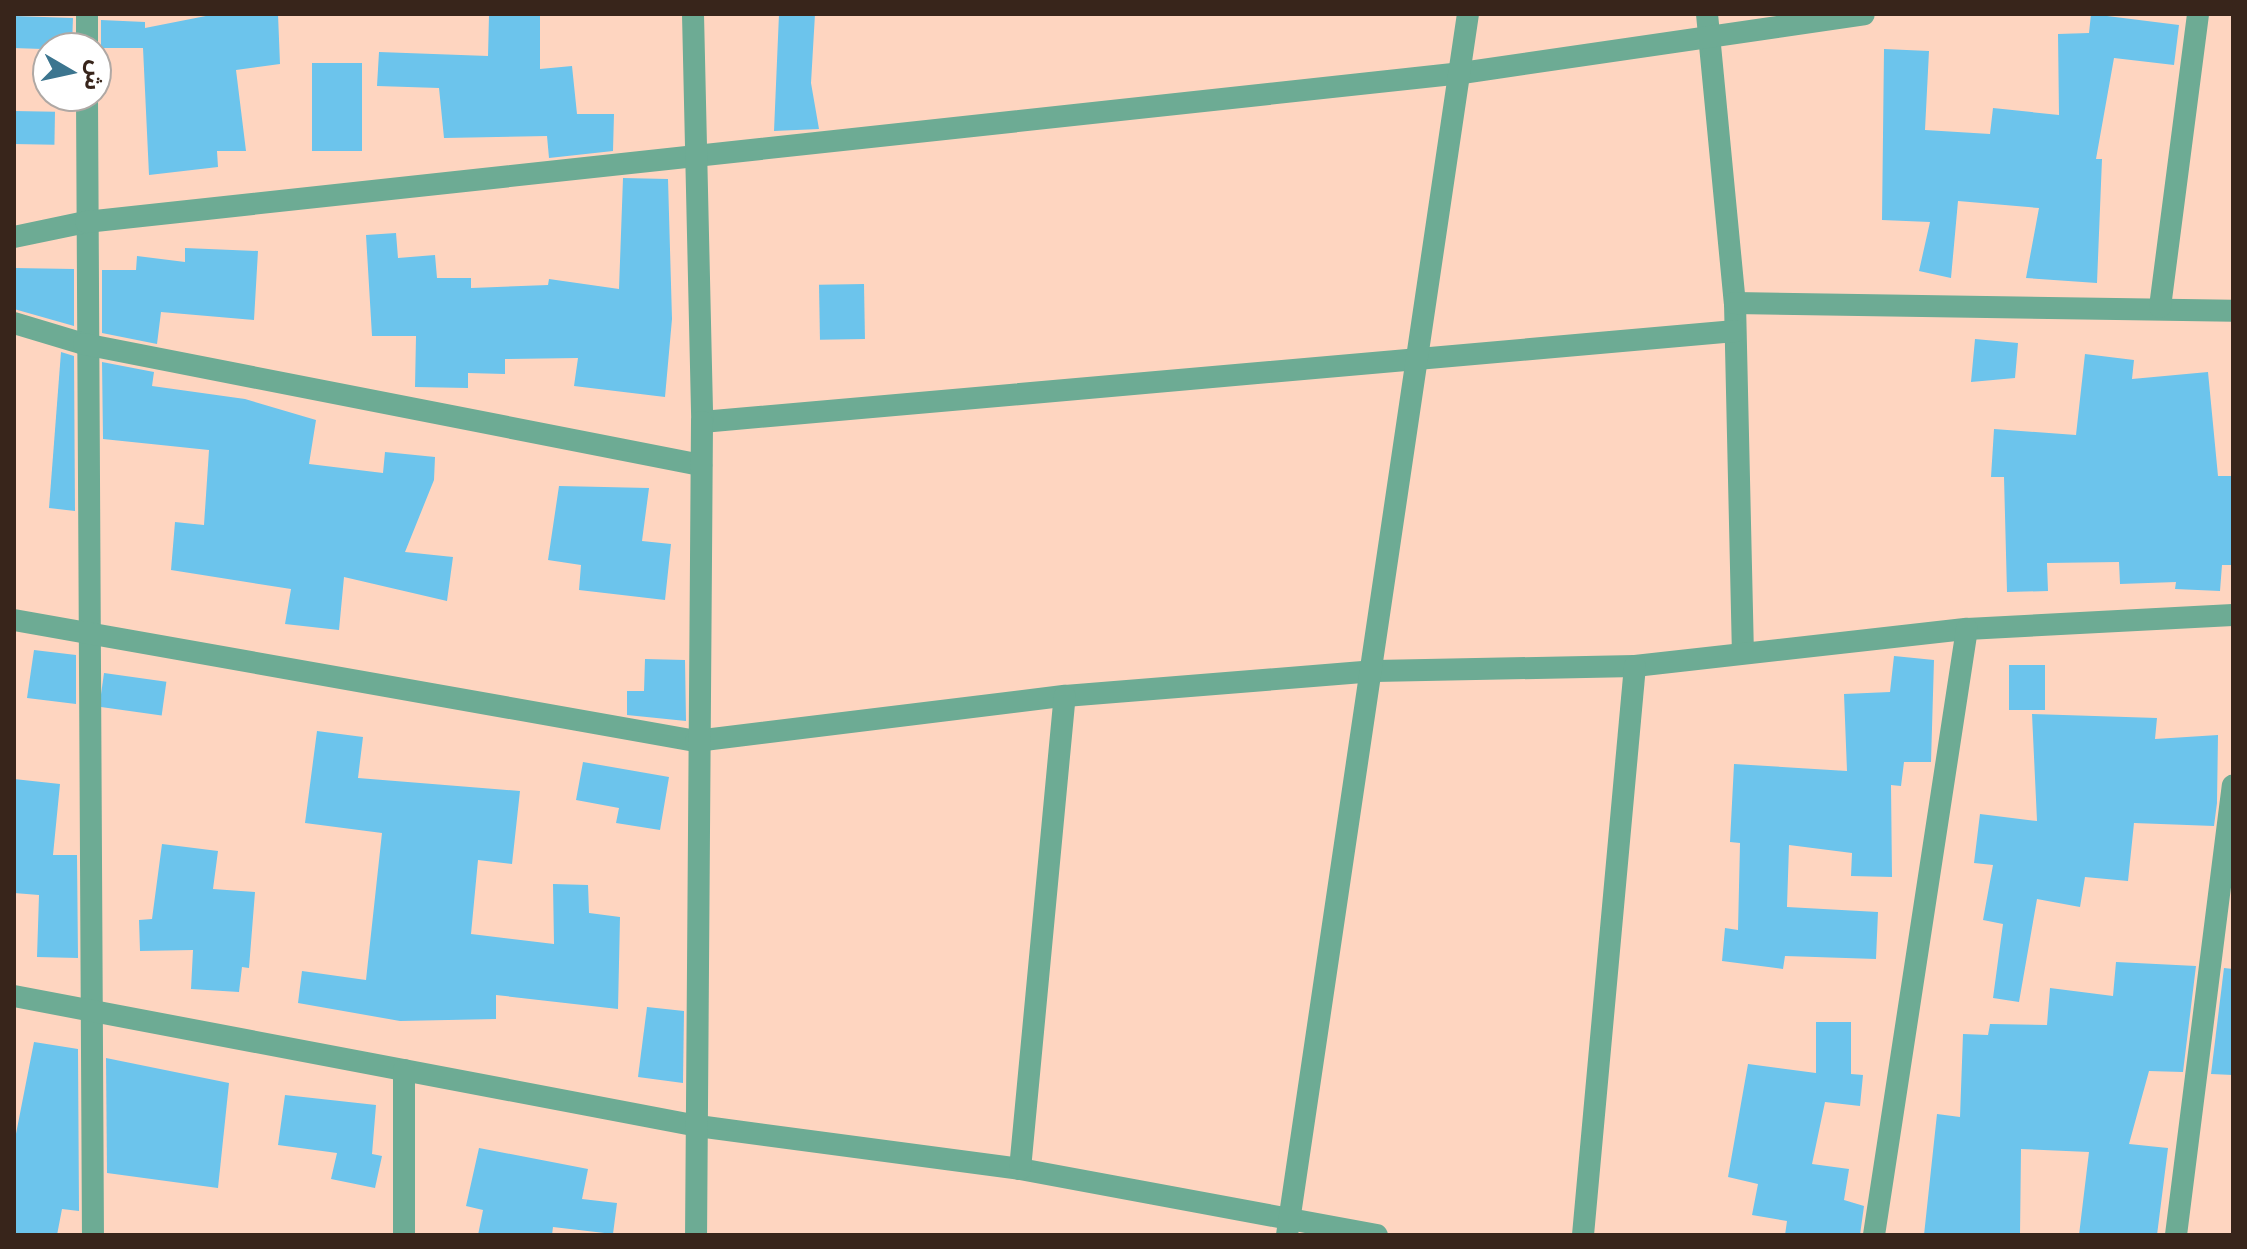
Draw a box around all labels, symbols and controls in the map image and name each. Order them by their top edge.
north arrow [32,32,112,112]
text: ش [80,59,109,92]

